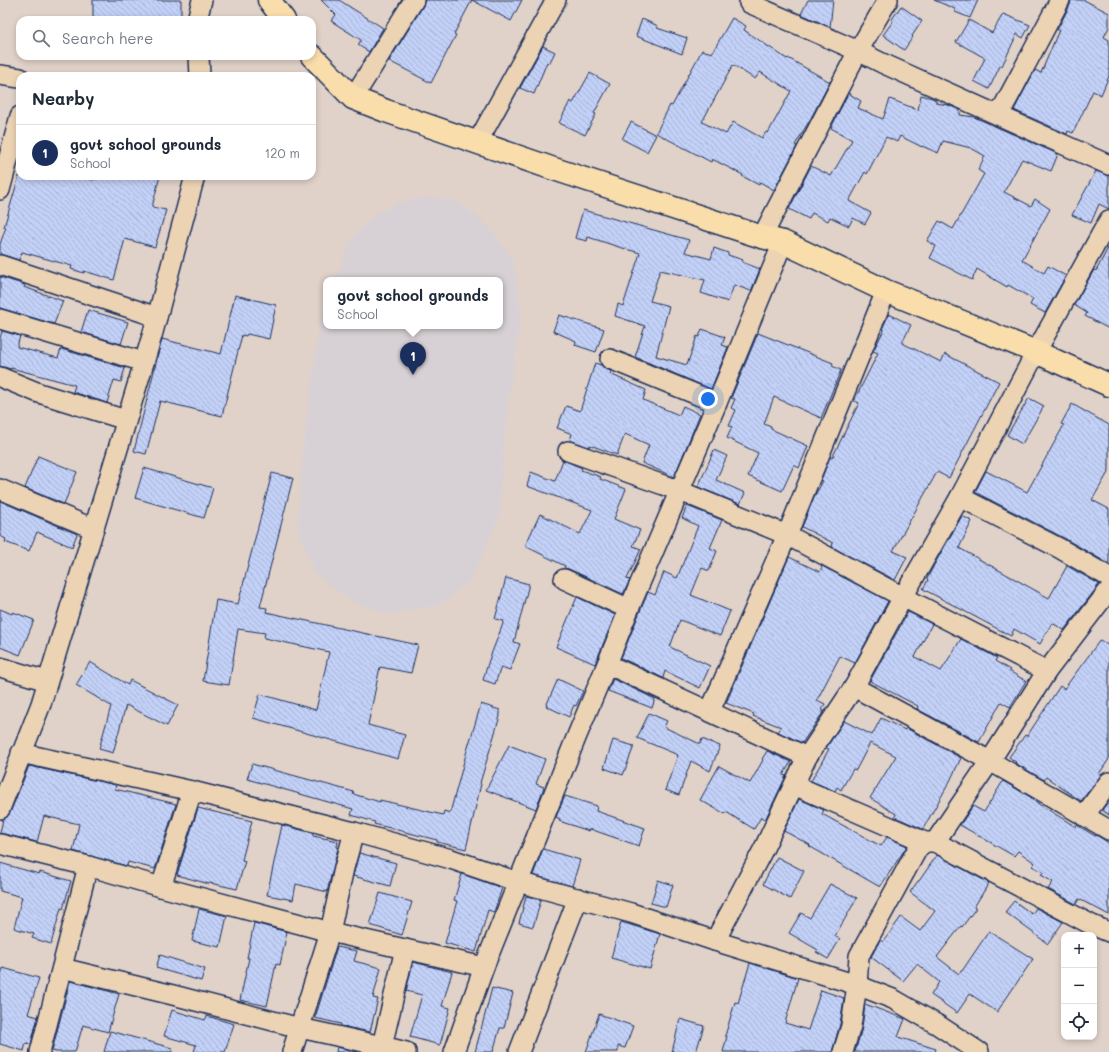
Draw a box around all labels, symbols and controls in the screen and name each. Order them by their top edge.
search box [16,16,316,60]
icon: search [30,27,52,49]
text: Search here [62,28,153,48]
text: Nearby [32,87,94,109]
text: govt school grounds [70,134,221,154]
text: 1 [42,144,48,161]
text: 120 m [264,144,300,161]
text: School [70,154,111,171]
popup [323,277,503,329]
text: govt school grounds [337,285,489,305]
text: School [337,305,378,322]
pin: 1 [400,342,426,375]
your location [698,389,718,409]
map controls [1061,932,1097,1040]
button: + [1061,932,1097,968]
button: − [1061,968,1097,1004]
button: locate [1061,1004,1097,1040]

